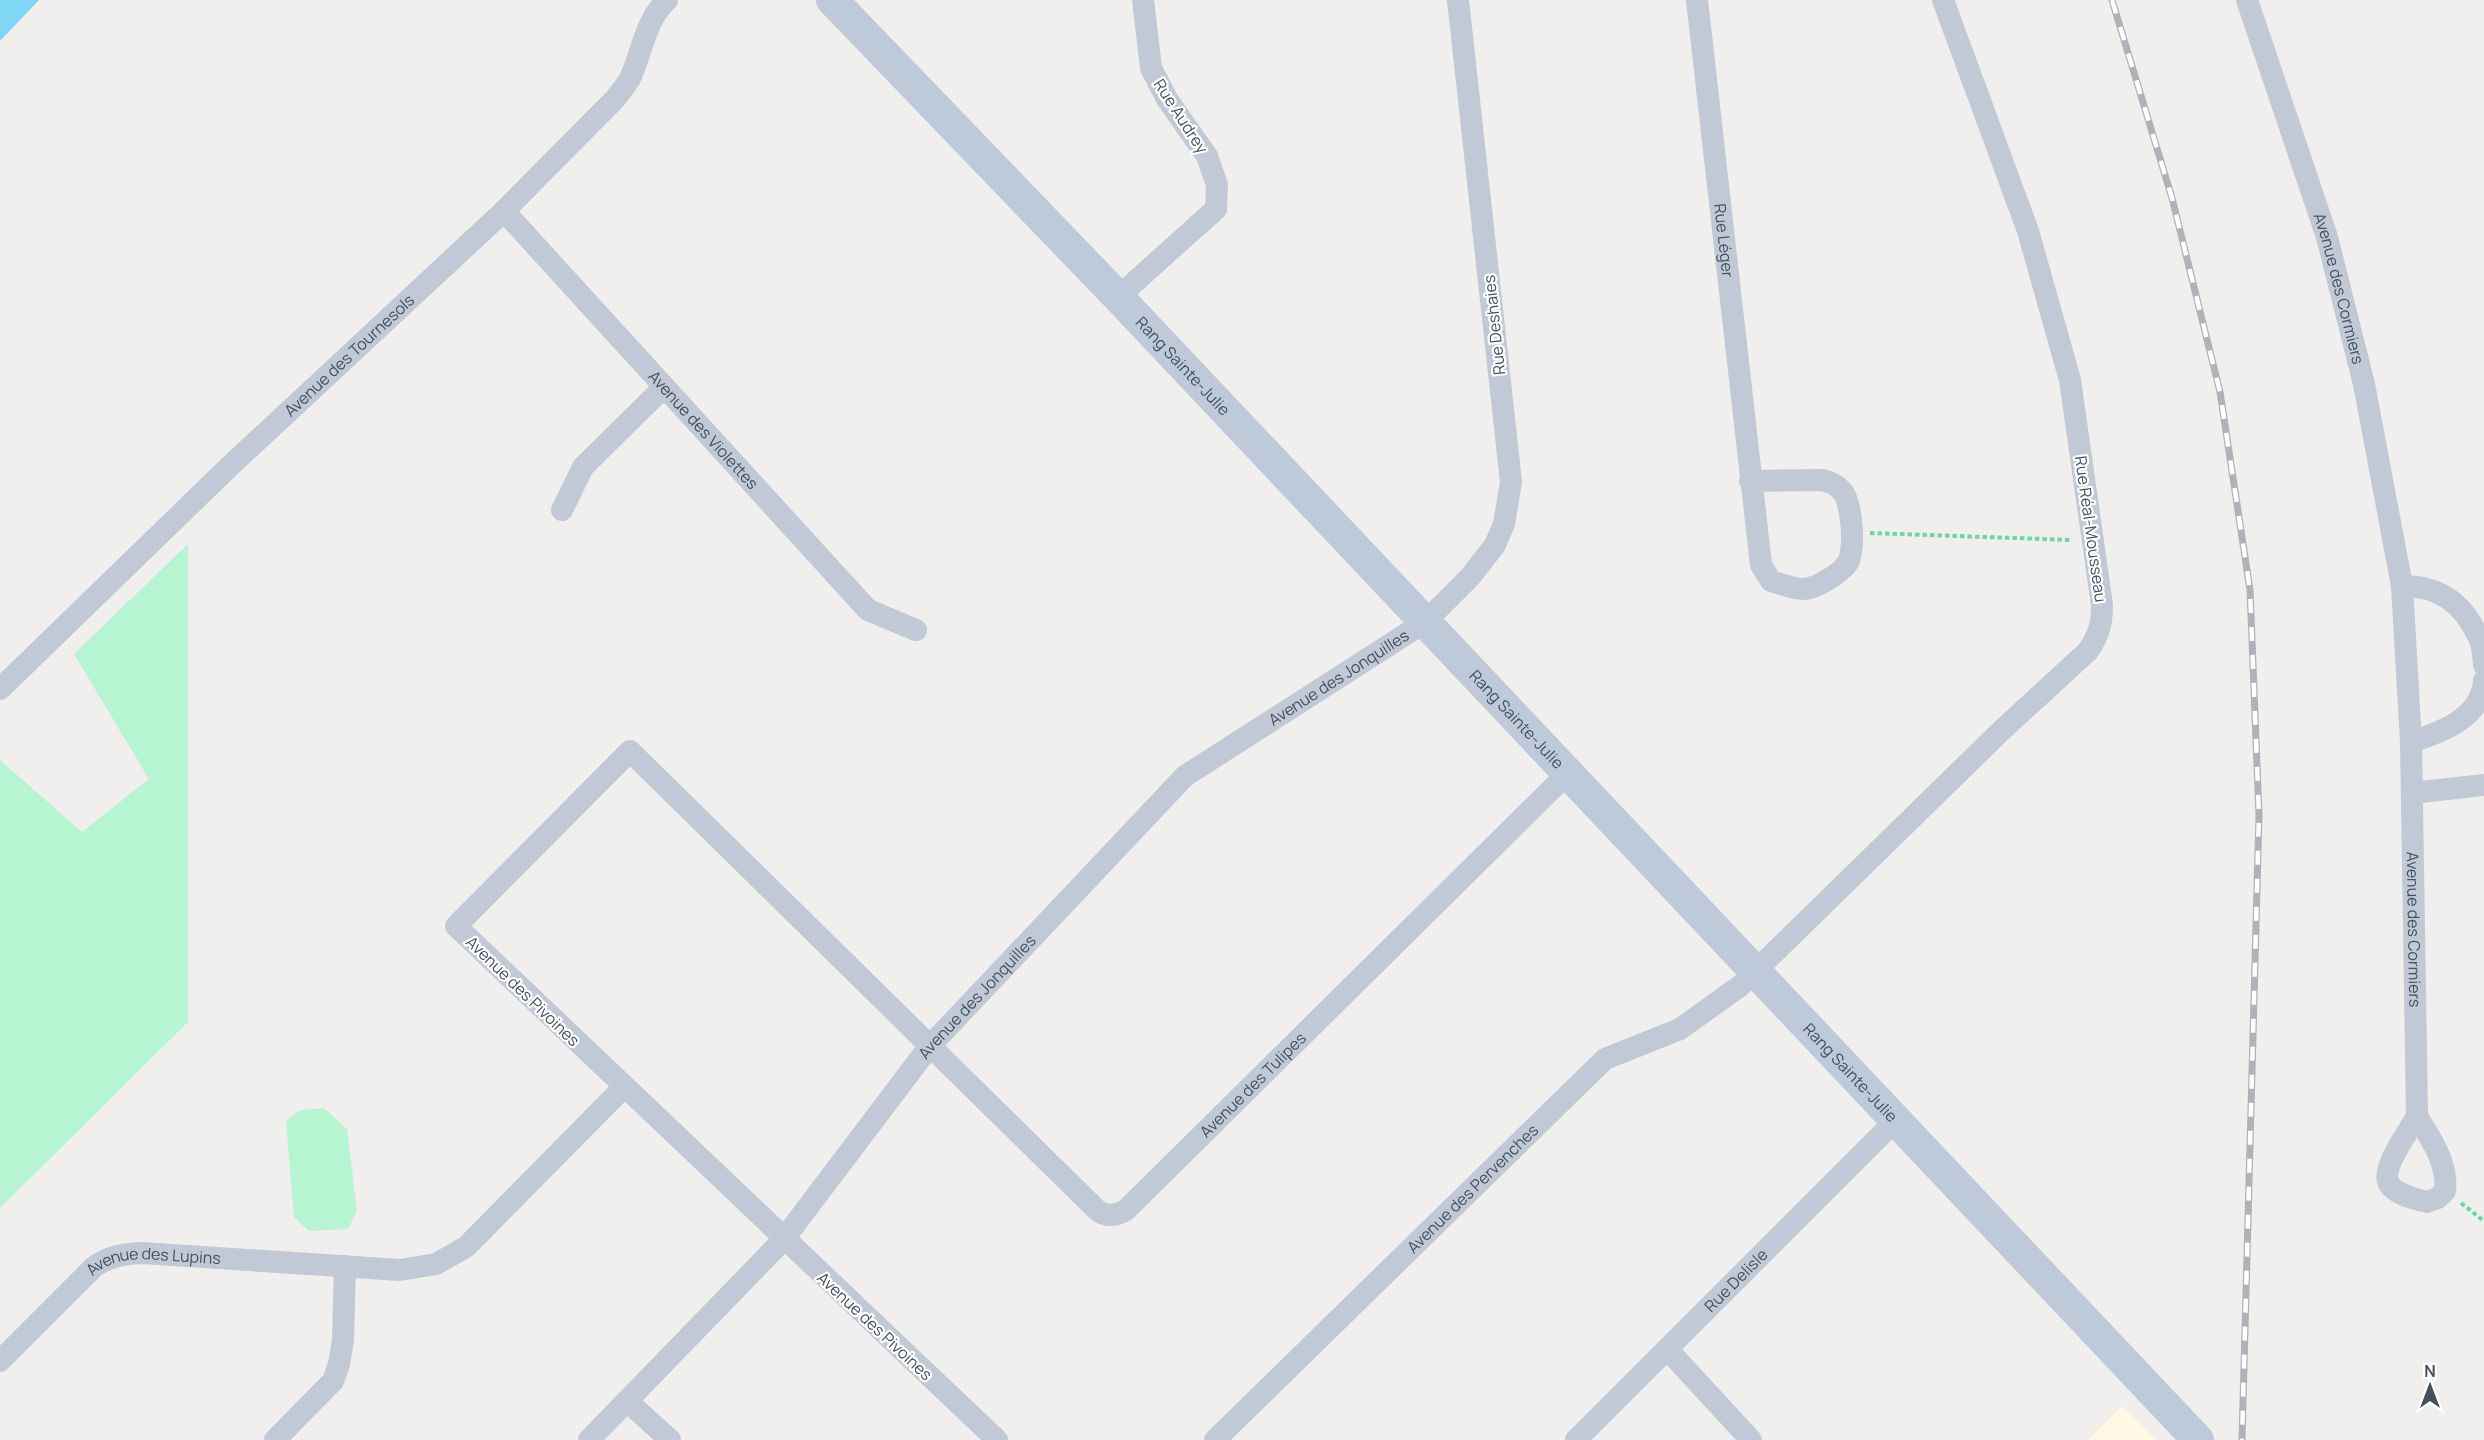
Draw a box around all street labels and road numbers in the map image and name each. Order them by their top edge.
street label: Rue Audrey [1149,75,1214,158]
street label: Rue Léger [1709,202,1739,279]
street label: Avenue des Cormiers [2309,210,2370,366]
street label: Rue Deshaies [1478,274,1510,376]
street label: Avenue des Tournesols [279,289,419,421]
street label: Rang Sainte-Julie [1131,311,1235,420]
street label: Avenue des Violettes [644,365,763,494]
street label: Rue Réal-Mousseau [2070,454,2112,604]
street label: Avenue des Jonquilles [1264,624,1413,731]
street label: Rang Sainte-Julie [1465,665,1569,773]
street label: Avenue des Cormiers [2402,851,2426,1007]
street label: Avenue des Jonquilles [913,930,1041,1063]
street label: Avenue des Pivoines [461,931,585,1051]
street label: Rang Sainte-Julie [1798,1018,1903,1127]
street label: Avenue des Tulipes [1195,1027,1311,1142]
street label: Avenue des Pervenches [1402,1119,1543,1258]
street label: Avenue des Lupins [81,1242,222,1280]
street label: Rue Delisle [1699,1244,1772,1317]
street label: Avenue des Pivoines [813,1267,937,1385]

